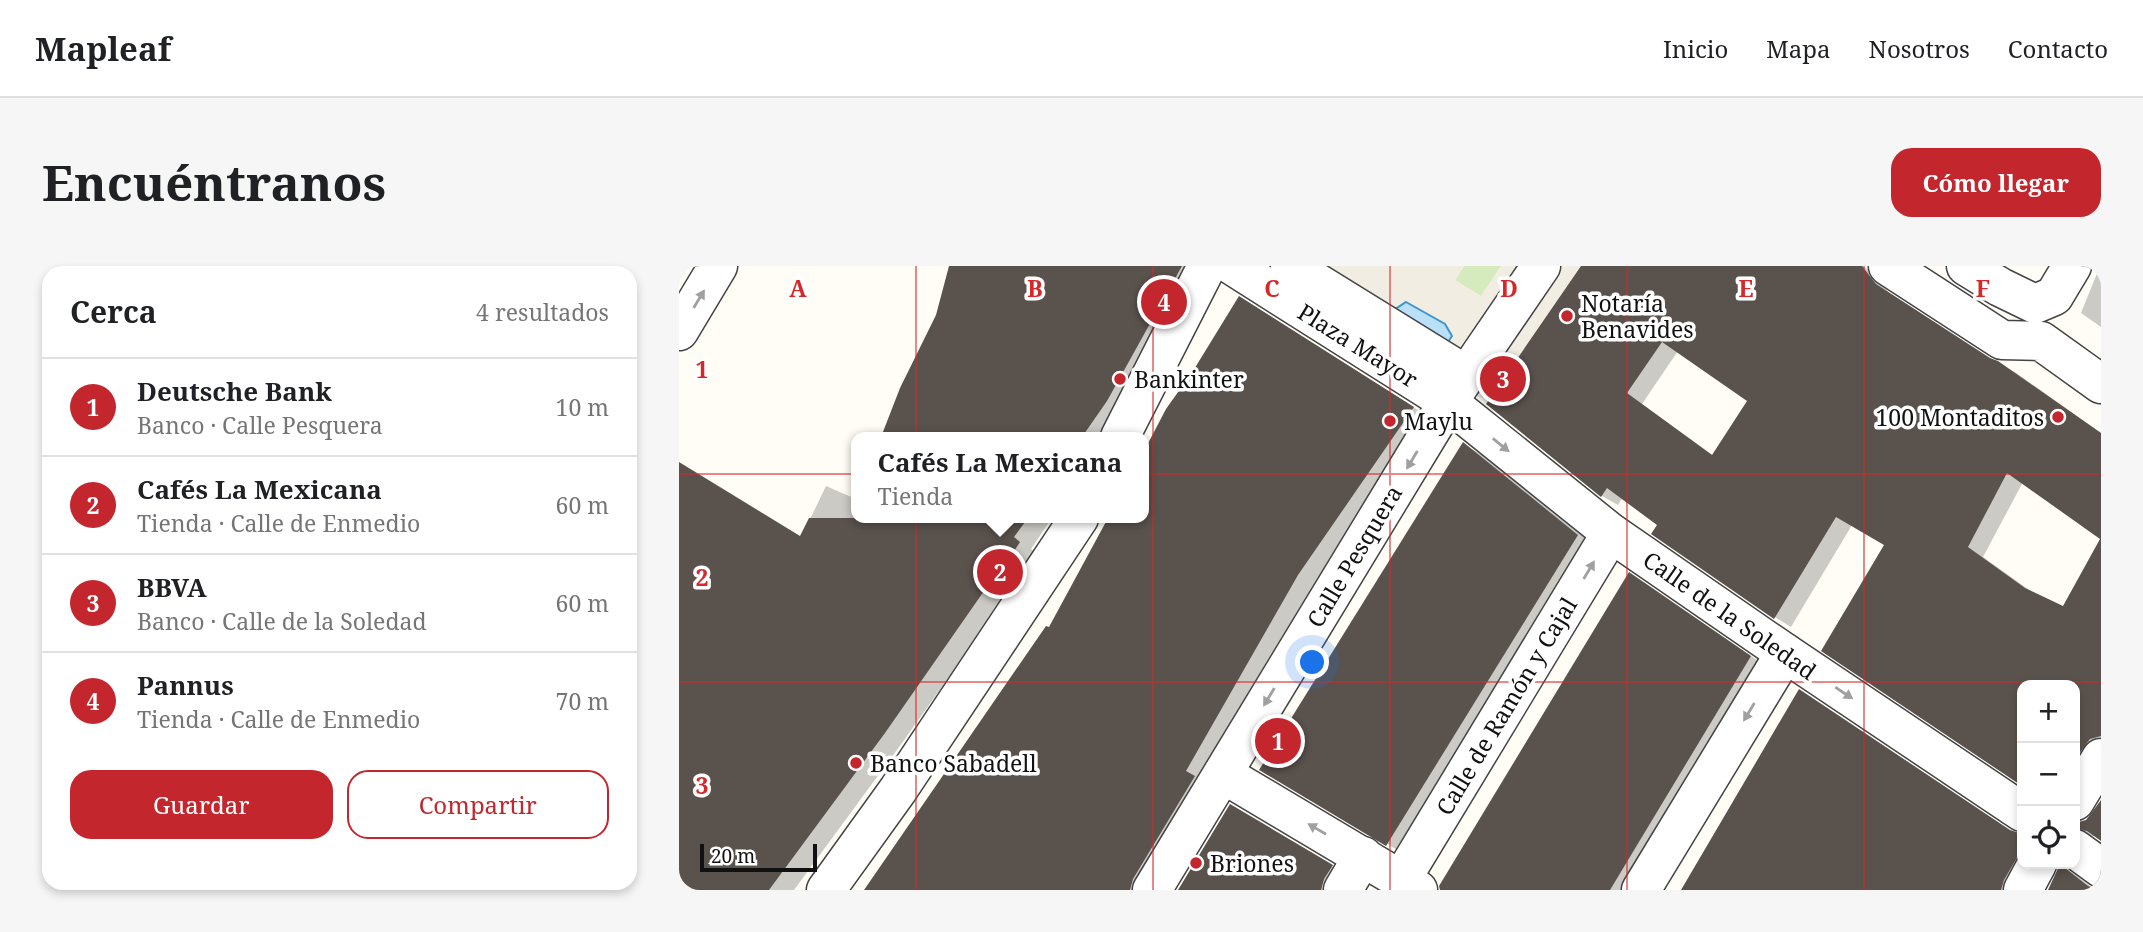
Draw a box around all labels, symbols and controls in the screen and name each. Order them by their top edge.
text: Mapleaf [35,26,171,71]
text: Inicio [1663,32,1728,65]
text: Mapa [1766,32,1831,65]
text: Nosotros [1869,32,1970,65]
text: Contacto [2008,32,2108,65]
button: Cómo llegar [1891,148,2101,217]
text: Encuéntranos [42,149,386,215]
text: A [789,272,807,304]
text: B [1027,272,1043,304]
text: C [1264,272,1280,304]
text: D [1500,272,1518,304]
text: E [1738,272,1754,304]
text: F [1976,272,1990,304]
pin: 4 [1141,276,1187,328]
place label: Notaría Benavides [1581,287,1694,345]
one-way arrow [692,289,705,308]
text: Cerca [70,291,157,332]
street label: Plaza Mayor [1292,295,1424,395]
text: 4 resultados [476,296,609,328]
marker: Notaría Benavides [1559,308,1575,324]
text: 1 [696,353,709,385]
pin: 3 [1480,353,1526,405]
place label: Bankinter [1134,363,1244,395]
marker: Bankinter [1112,371,1128,387]
text: Deutsche Bank [137,373,332,409]
text: 1 [87,391,100,423]
text: 10 m [556,391,609,423]
place label: 100 Montaditos [1876,401,2044,433]
place label: Maylu [1404,405,1473,437]
text: Banco · Calle Pesquera [137,409,383,441]
marker: 100 Montaditos [2050,409,2066,425]
marker: Maylu [1382,413,1398,429]
popup [851,432,1149,523]
one-way arrow [1492,437,1510,452]
text: Cafés La Mexicana [878,444,1122,480]
one-way arrow [1406,451,1419,470]
text: Cafés La Mexicana [137,471,382,507]
street label: Calle Pesquera [1299,479,1409,633]
text: Tienda [878,480,953,512]
text: 2 [87,489,100,521]
text: 60 m [556,489,609,521]
text: Tienda · Calle de Enmedio [137,507,420,539]
street label: Calle de la Soledad [1637,543,1823,687]
pin: 2 [977,546,1023,598]
one-way arrow [1583,560,1595,579]
text: 2 [696,561,709,593]
text: BBVA [137,569,207,605]
text: 3 [87,587,100,619]
text: 60 m [556,587,609,619]
street label: Calle de Ramón y Cajal [1428,591,1584,821]
text: Banco · Calle de la Soledad [137,605,427,637]
your location [1295,645,1329,679]
text: Pannus [137,667,234,703]
map controls [2017,680,2080,869]
button: + [2017,680,2080,743]
text: 4 [87,685,100,717]
text: 70 m [556,685,609,717]
one-way arrow [1835,686,1853,700]
one-way arrow [1263,687,1276,706]
one-way arrow [1743,702,1756,721]
text: Tienda · Calle de Enmedio [137,703,420,735]
pin: 1 [1255,715,1301,767]
button: − [2017,743,2080,806]
place label: Banco Sabadell [870,747,1037,779]
marker: Banco Sabadell [848,755,864,771]
text: 3 [696,769,709,801]
button: Guardar [70,770,333,839]
button: Compartir [347,770,609,839]
button: locate [2017,806,2080,869]
one-way arrow [1308,823,1327,836]
scale bar [700,841,817,873]
text: 20 m [711,843,755,869]
place label: Briones [1210,847,1294,879]
marker: Briones [1188,855,1204,871]

